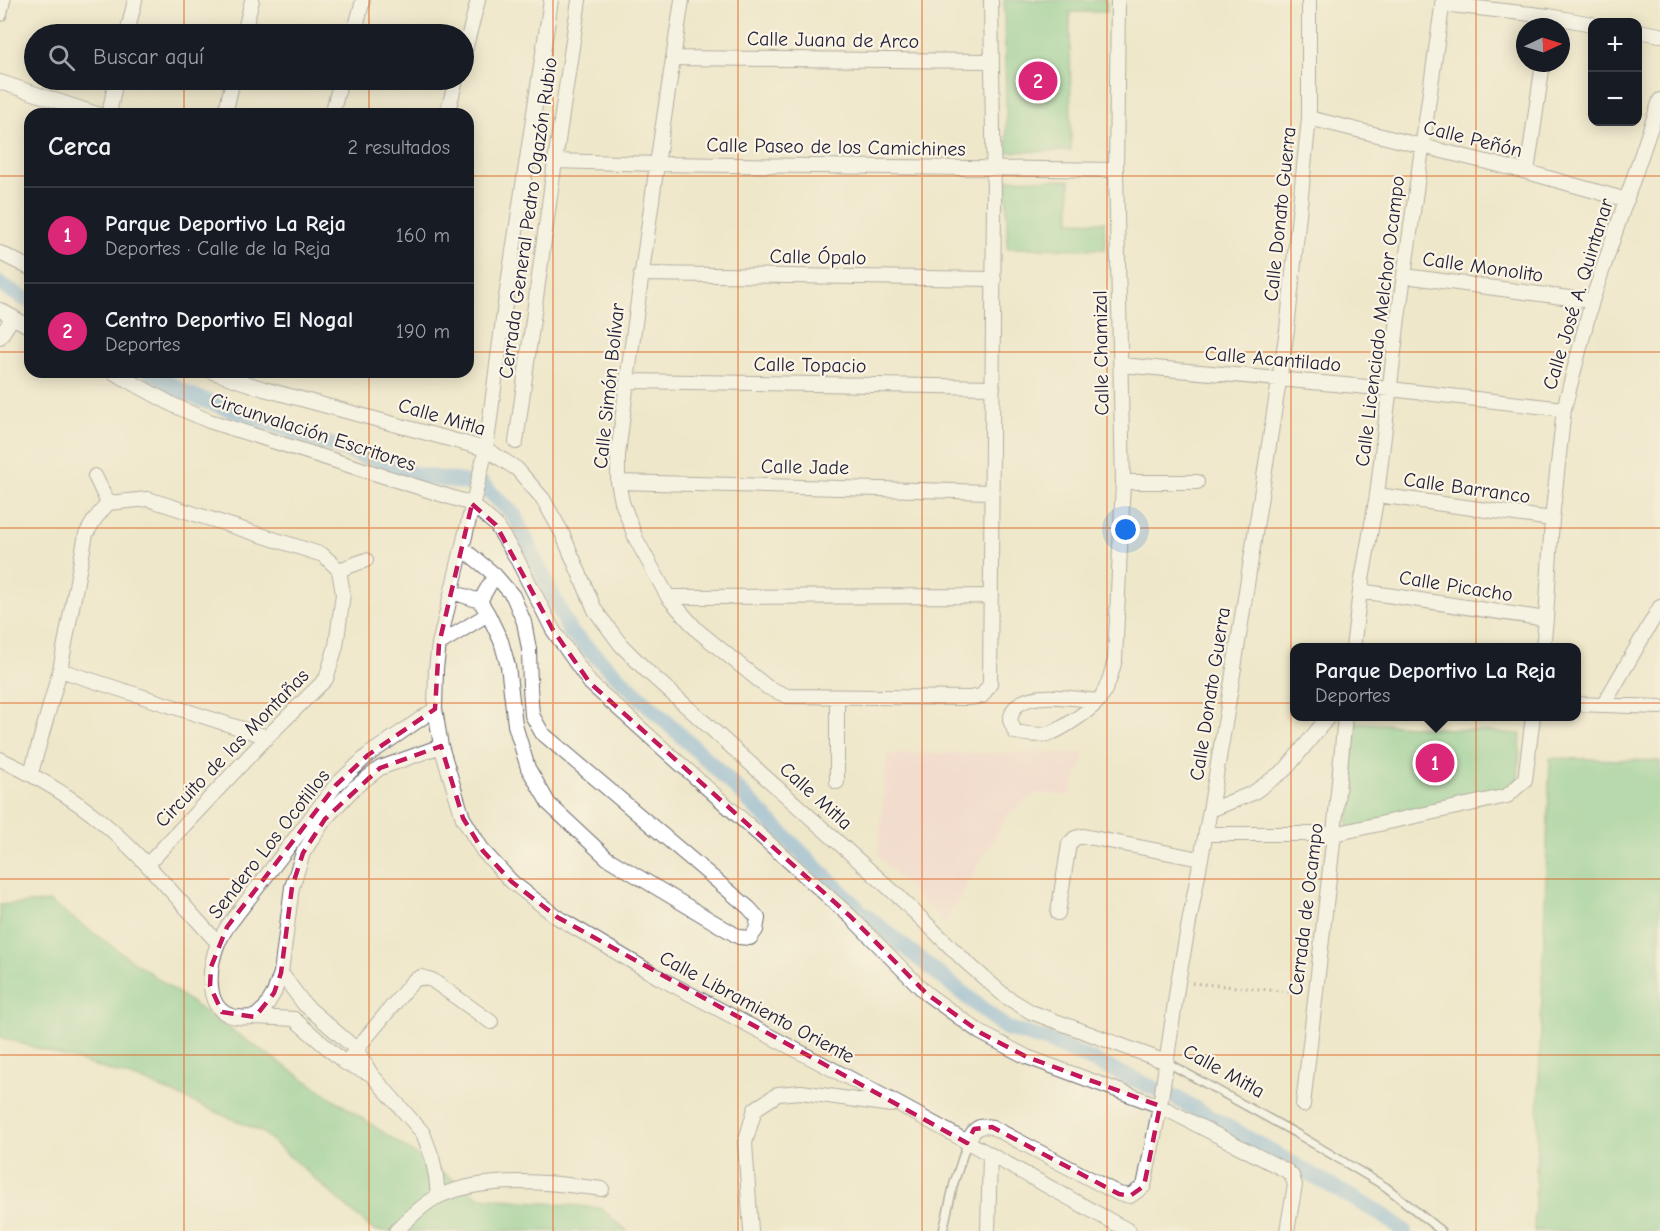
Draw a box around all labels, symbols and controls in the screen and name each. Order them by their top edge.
north arrow [1516,18,1570,72]
map controls [1588,18,1642,126]
button: + [1588,18,1642,72]
search box [24,24,474,90]
street label: Calle Juana de Arco [747,27,919,53]
icon: search [45,41,78,74]
text: Buscar aquí [93,44,204,70]
street label: Cerrada General Pedro Ogazón Rubio [494,56,562,380]
pin: 2 [1018,58,1058,104]
button: − [1588,72,1642,126]
street label: Calle Peñón [1421,116,1525,162]
street label: Calle Donato Guerra [1259,126,1301,302]
text: Cerca [48,132,112,162]
street label: Calle Paseo de los Camichines [706,133,966,161]
text: 2 resultados [348,136,450,159]
street label: Calle Licenciado Melchor Ocampo [1351,174,1409,468]
street label: Calle José A. Quintanar [1538,196,1618,392]
text: Parque Deportivo La Reja [105,211,346,237]
text: 1 [64,224,71,247]
text: 160 m [396,224,450,247]
text: Deportes · Calle de la Reja [105,237,331,260]
street label: Calle Ópalo [769,244,867,269]
street label: Calle Monolito [1421,247,1545,287]
street label: Calle Chamizal [1088,290,1114,416]
street label: Calle Simón Bolívar [589,302,629,470]
text: Centro Deportivo El Nogal [105,307,353,333]
text: 2 [63,320,72,343]
text: 190 m [396,320,450,343]
text: Deportes [105,333,180,356]
street label: Calle Acantilado [1204,342,1342,376]
street label: Calle Topacio [753,353,867,377]
street label: Circunvalación Escritores [207,388,419,476]
street label: Calle Mitla [396,394,488,440]
street label: Calle Jade [761,455,849,479]
street label: Calle Barranco [1402,468,1532,508]
your location [1111,515,1140,544]
street label: Calle Picacho [1398,566,1514,606]
street label: Calle Donato Guerra [1185,606,1235,782]
popup [1290,643,1581,721]
text: Parque Deportivo La Reja [1315,658,1556,684]
street label: Circuito de las Montañas [150,664,314,832]
text: Deportes [1315,684,1390,707]
pin: 1 [1416,740,1454,786]
street label: Calle Mitla [775,757,857,835]
street label: Sendero Los Ocotillos [203,765,335,923]
street label: Cerrada de Ocampo [1284,821,1328,997]
street label: Calle Libramiento Oriente [656,946,858,1068]
street label: Calle Mitla [1179,1039,1269,1103]

